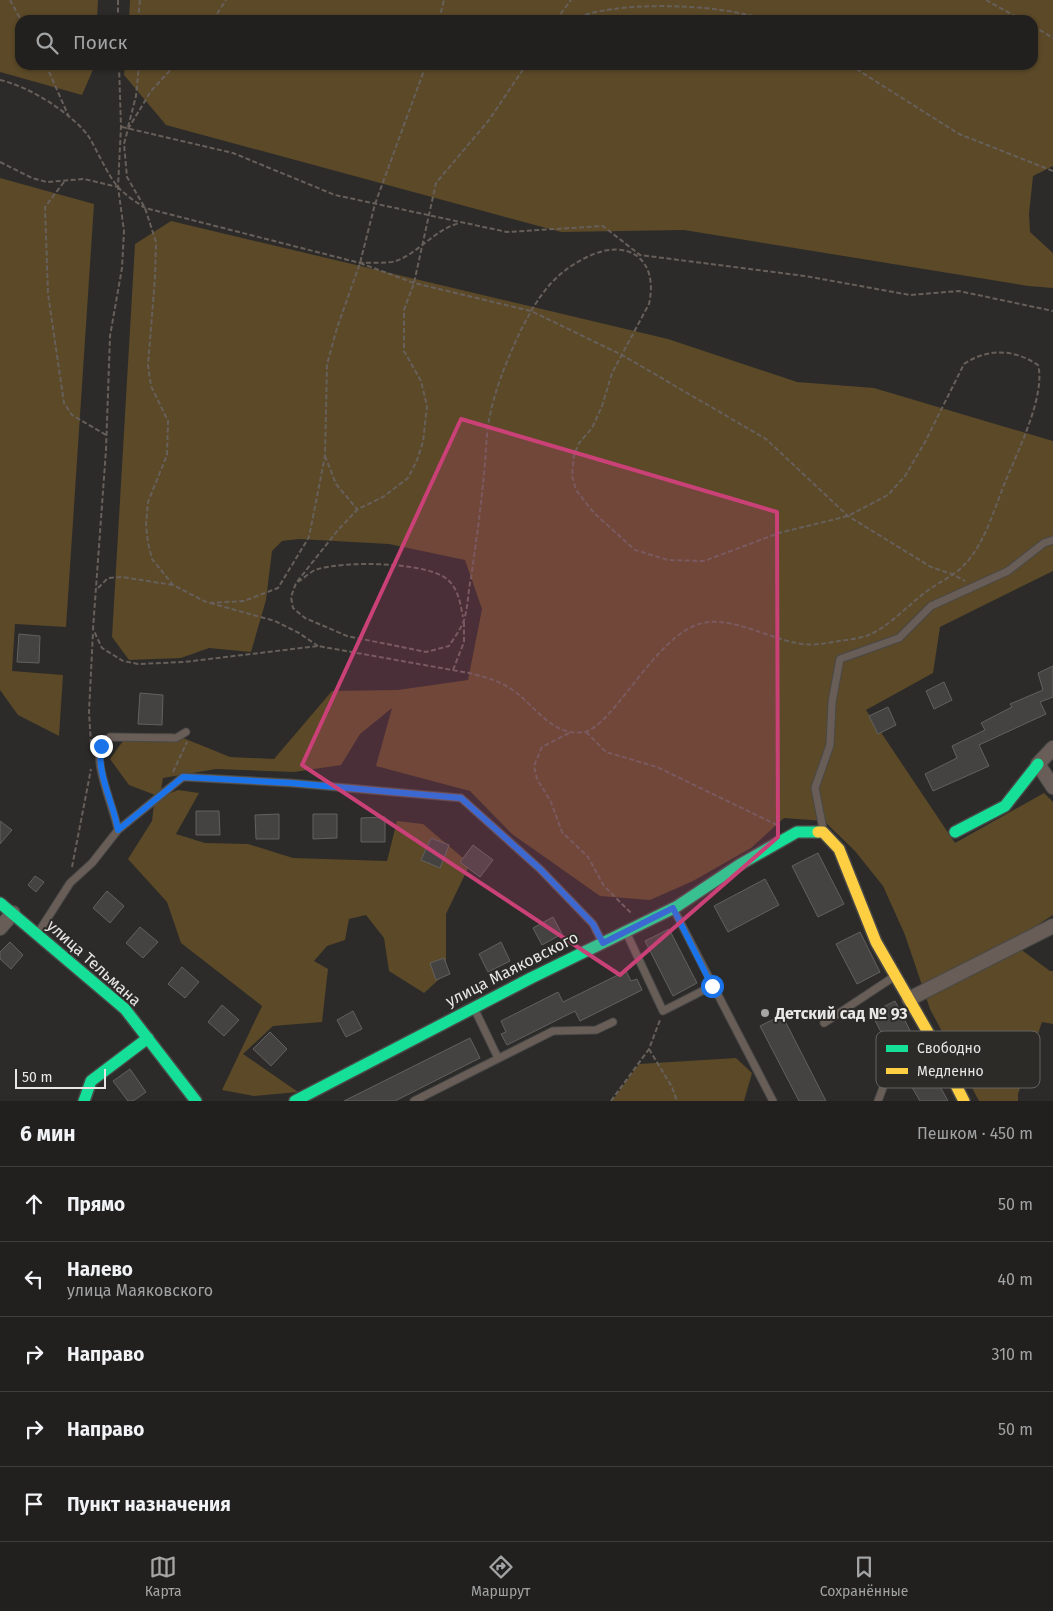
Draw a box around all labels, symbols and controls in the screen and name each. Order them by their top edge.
search box [15,15,1038,70]
icon: search [33,29,61,57]
text: Поиск [73,31,127,54]
route end [90,735,113,758]
street label: улица Тельмана [43,916,145,1010]
street label: улица Маяковского [443,927,581,1011]
route start [701,975,724,998]
place label: Детский сад № 93 [774,1004,908,1023]
marker: Детский сад № 93 [759,1007,771,1019]
legend [876,1031,1040,1088]
text: Свободно [917,1040,981,1057]
text: Медленно [917,1063,984,1080]
scale bar [15,1066,106,1089]
text: 50 m [22,1069,53,1086]
text: 6 мин [20,1121,76,1147]
text: Пешком · 450 m [917,1124,1033,1143]
icon: ahead [20,1190,48,1218]
text: Прямо [67,1193,125,1216]
text: 50 m [998,1195,1033,1214]
text: Налево [67,1258,133,1281]
icon: left [20,1265,48,1293]
text: 40 m [998,1270,1033,1289]
text: улица Маяковского [67,1281,213,1300]
icon: right [20,1340,48,1368]
text: Направо [67,1343,144,1366]
text: 310 m [992,1345,1033,1364]
icon: right [20,1415,48,1443]
text: Направо [67,1418,144,1441]
text: 50 m [998,1420,1033,1439]
icon: arrive [20,1490,48,1518]
text: Пункт назначения [67,1493,231,1516]
tab: Карта [145,1553,182,1600]
tab: Маршрут [471,1553,530,1600]
tab: Сохранённые [820,1553,908,1600]

